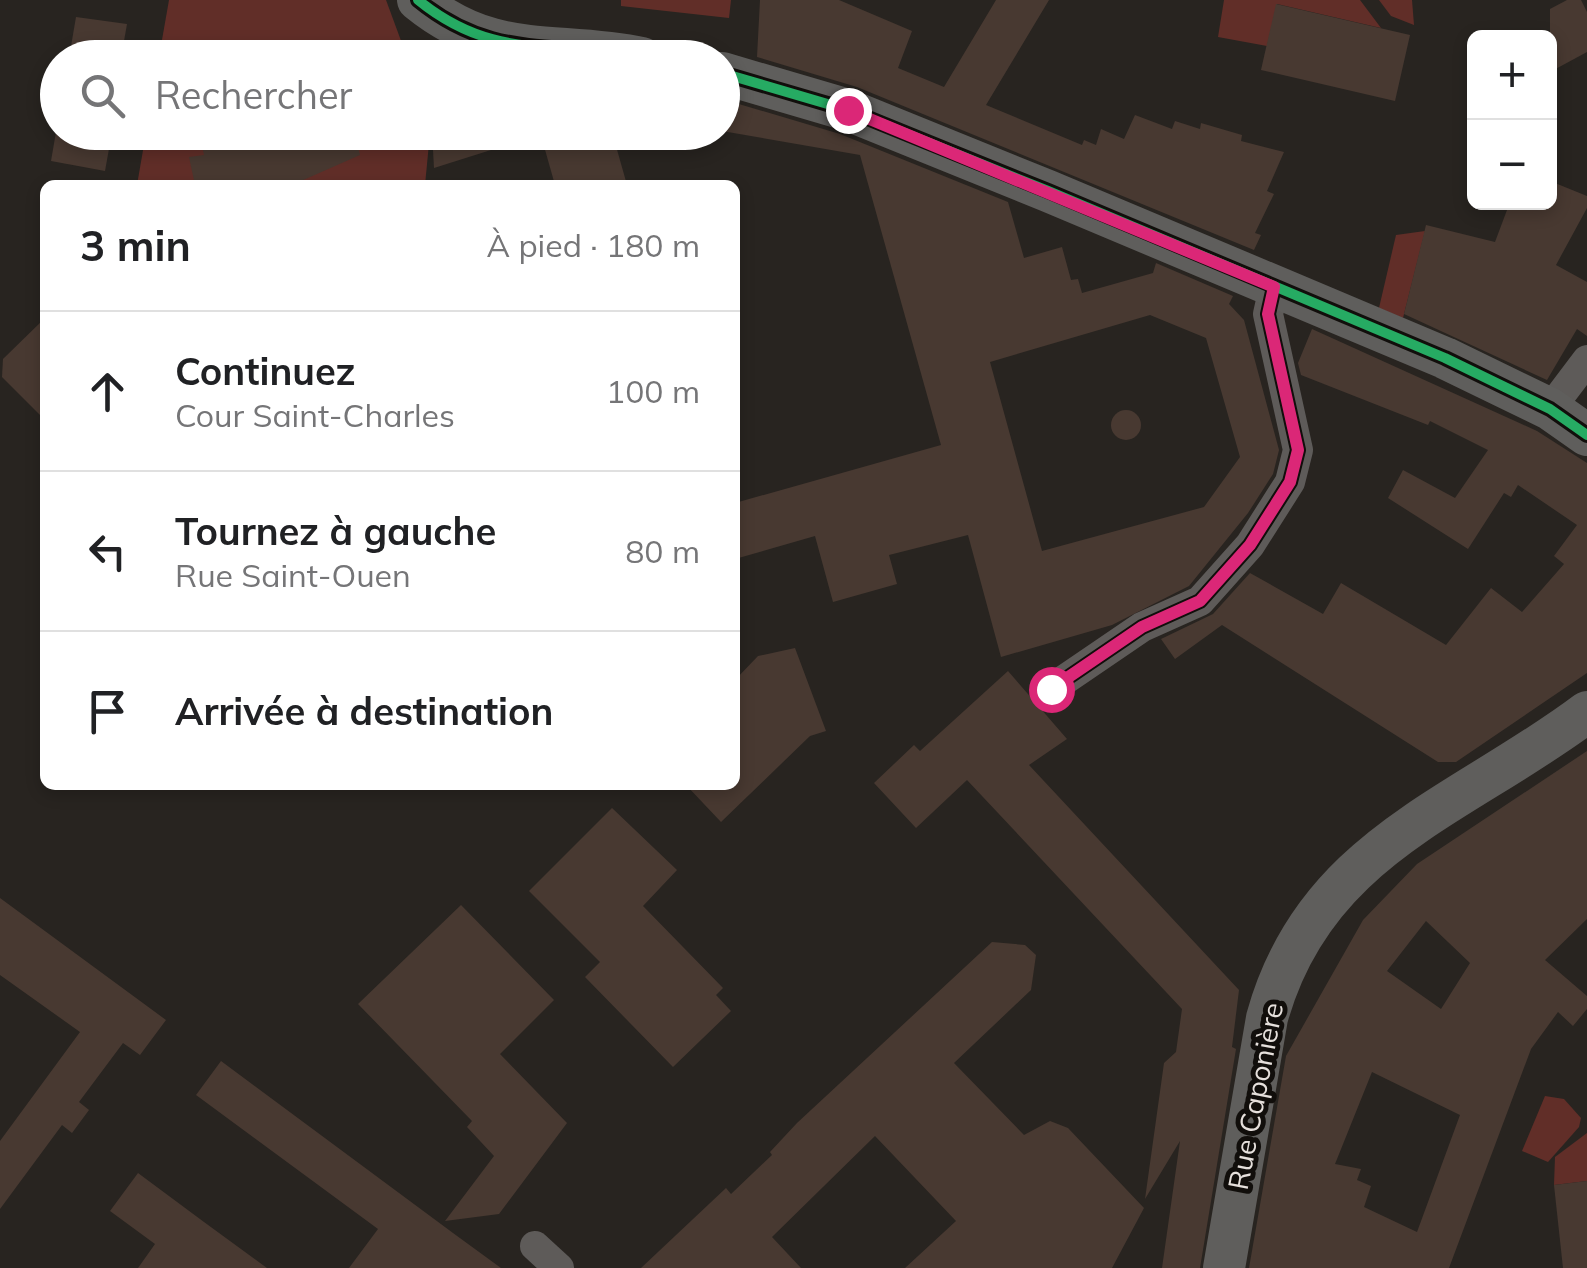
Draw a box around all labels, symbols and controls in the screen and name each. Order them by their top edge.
map controls [1467,30,1557,210]
button: + [1467,30,1557,120]
search box [40,40,740,150]
icon: search [75,68,130,123]
text: Rechercher [155,71,352,119]
route end [826,88,872,134]
button: − [1467,120,1557,210]
text: 3 min [80,219,191,272]
text: À pied · 180 m [487,225,700,265]
text: Continuez [175,347,356,395]
icon: ahead [80,364,135,419]
text: 100 m [606,371,700,411]
text: Cour Saint-Charles [175,395,455,435]
text: Tournez à gauche [175,507,496,555]
icon: left [80,524,135,579]
text: 80 m [625,531,700,571]
text: Rue Saint-Ouen [175,555,411,595]
route start [1029,667,1075,713]
icon: arrive [80,684,135,739]
text: Arrivée à destination [175,687,553,735]
street label: Rue Caponière [1220,999,1290,1193]

